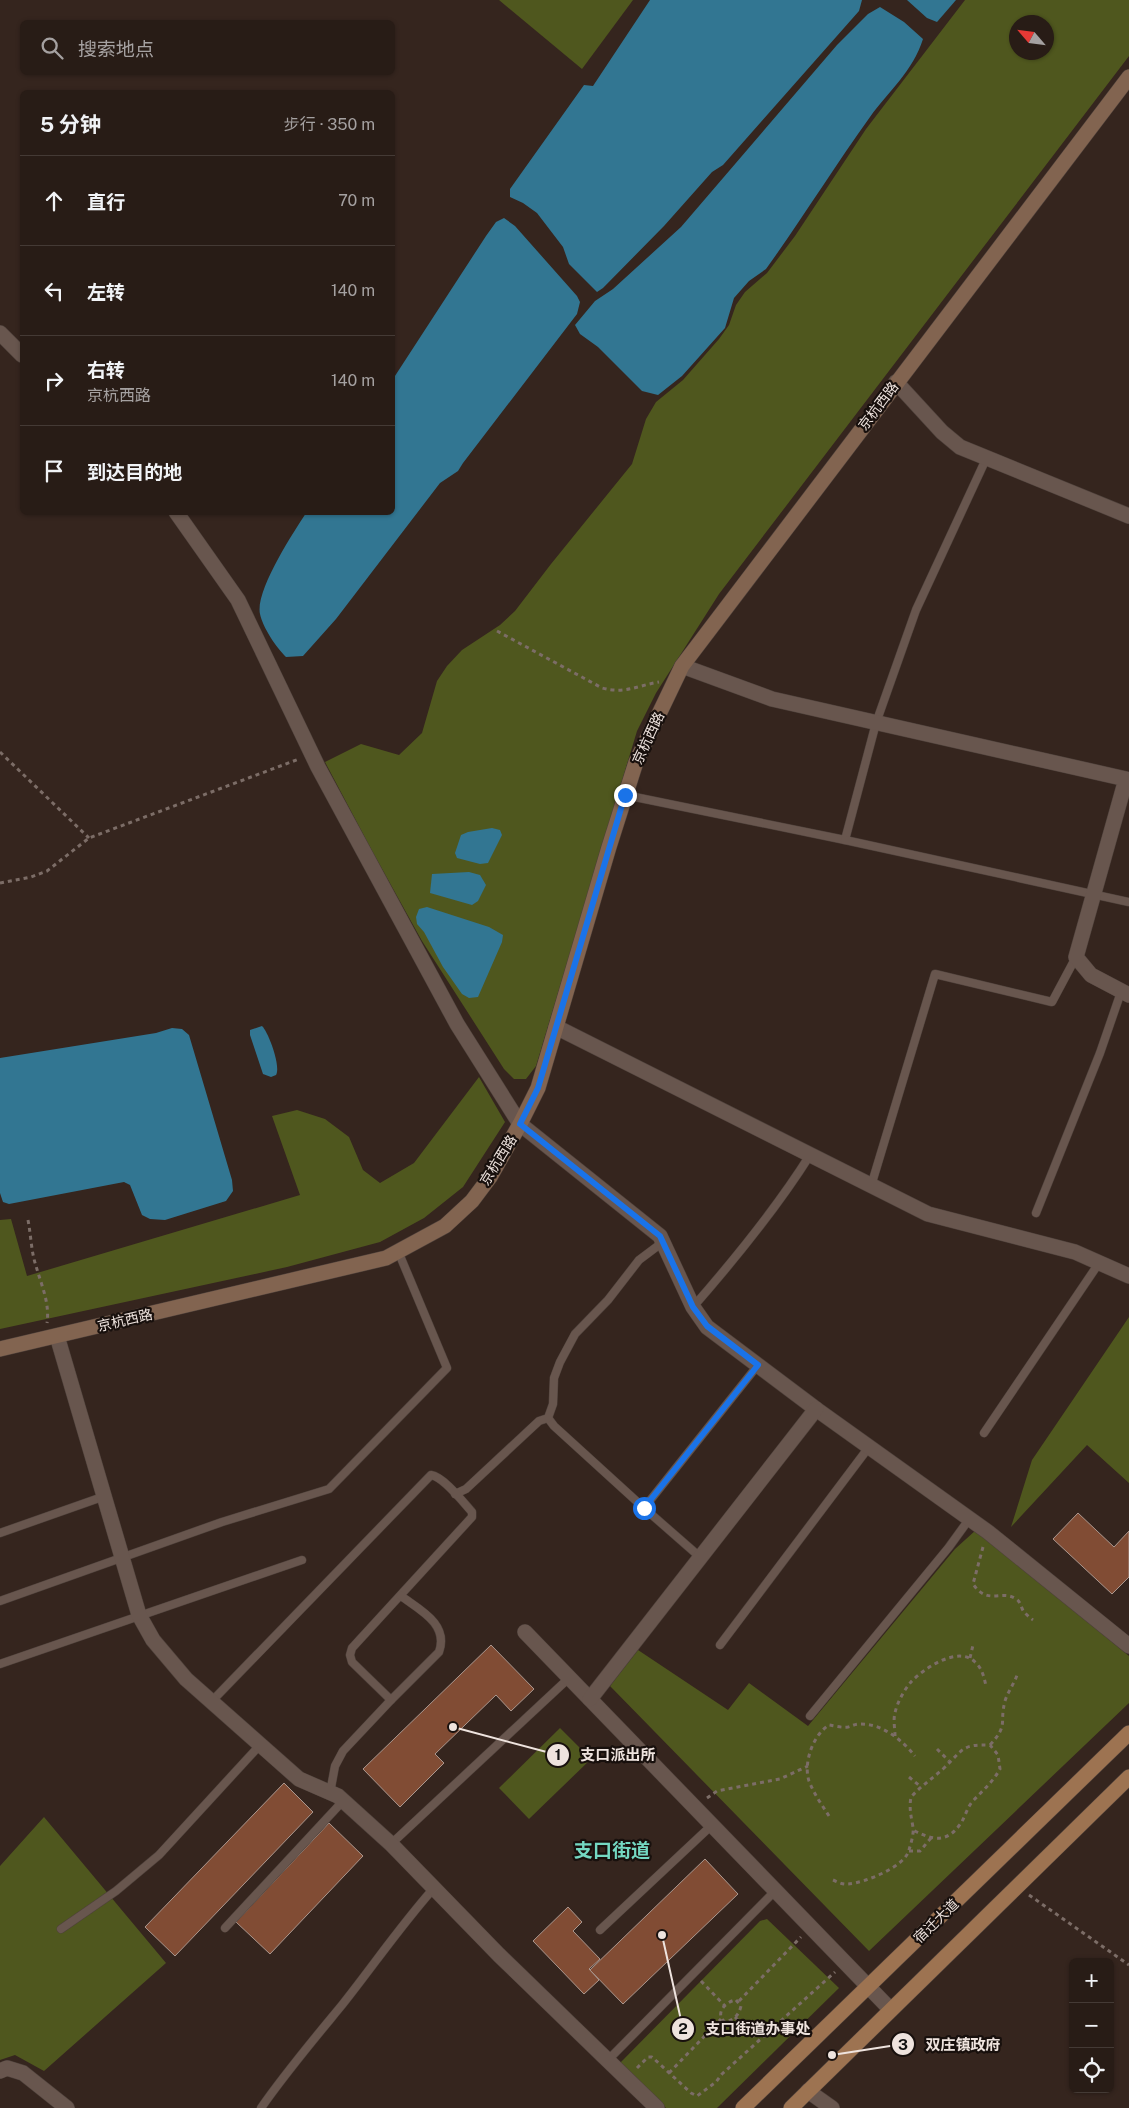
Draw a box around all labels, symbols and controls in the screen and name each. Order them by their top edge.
north arrow [1009,15,1054,60]
search box [20,20,395,75]
icon: search [38,34,66,62]
text: 搜索地点 [78,38,154,60]
text: 5 分钟 [40,112,101,137]
text: 步行 · 350 m [284,115,375,134]
icon: ahead [40,187,68,215]
text: 直行 [87,191,125,213]
text: 70 m [338,191,375,210]
icon: left [40,277,68,305]
text: 左转 [87,281,125,303]
text: 140 m [331,281,375,300]
text: 右转 [87,359,125,381]
icon: right [40,367,68,395]
text: 140 m [331,371,375,390]
street label: 京杭西路 [855,379,901,433]
text: 京杭西路 [87,386,151,405]
icon: arrive [40,457,68,485]
text: 到达目的地 [87,461,182,483]
street label: 京杭西路 [629,709,667,767]
route end [614,784,637,807]
street label: 京杭西路 [476,1132,520,1188]
street label: 京杭西路 [96,1306,154,1334]
route start [633,1497,656,1520]
callout: 支口派出所 [545,1740,665,1770]
text: 1 [555,1746,561,1763]
text: 支口派出所 [580,1746,656,1763]
district label: 支口街道 [574,1839,650,1861]
street label: 宿迁大道 [910,1896,962,1946]
map controls [1069,1958,1114,2093]
button: + [1069,1958,1114,2003]
button: − [1069,2003,1114,2048]
callout: 支口街道办事处 [670,2014,820,2044]
text: 2 [678,2020,688,2037]
text: 支口街道办事处 [705,2020,811,2037]
callout: 双庄镇政府 [891,2029,1011,2059]
text: 3 [898,2036,908,2053]
text: 双庄镇政府 [925,2036,1001,2053]
button: locate [1069,2048,1114,2093]

